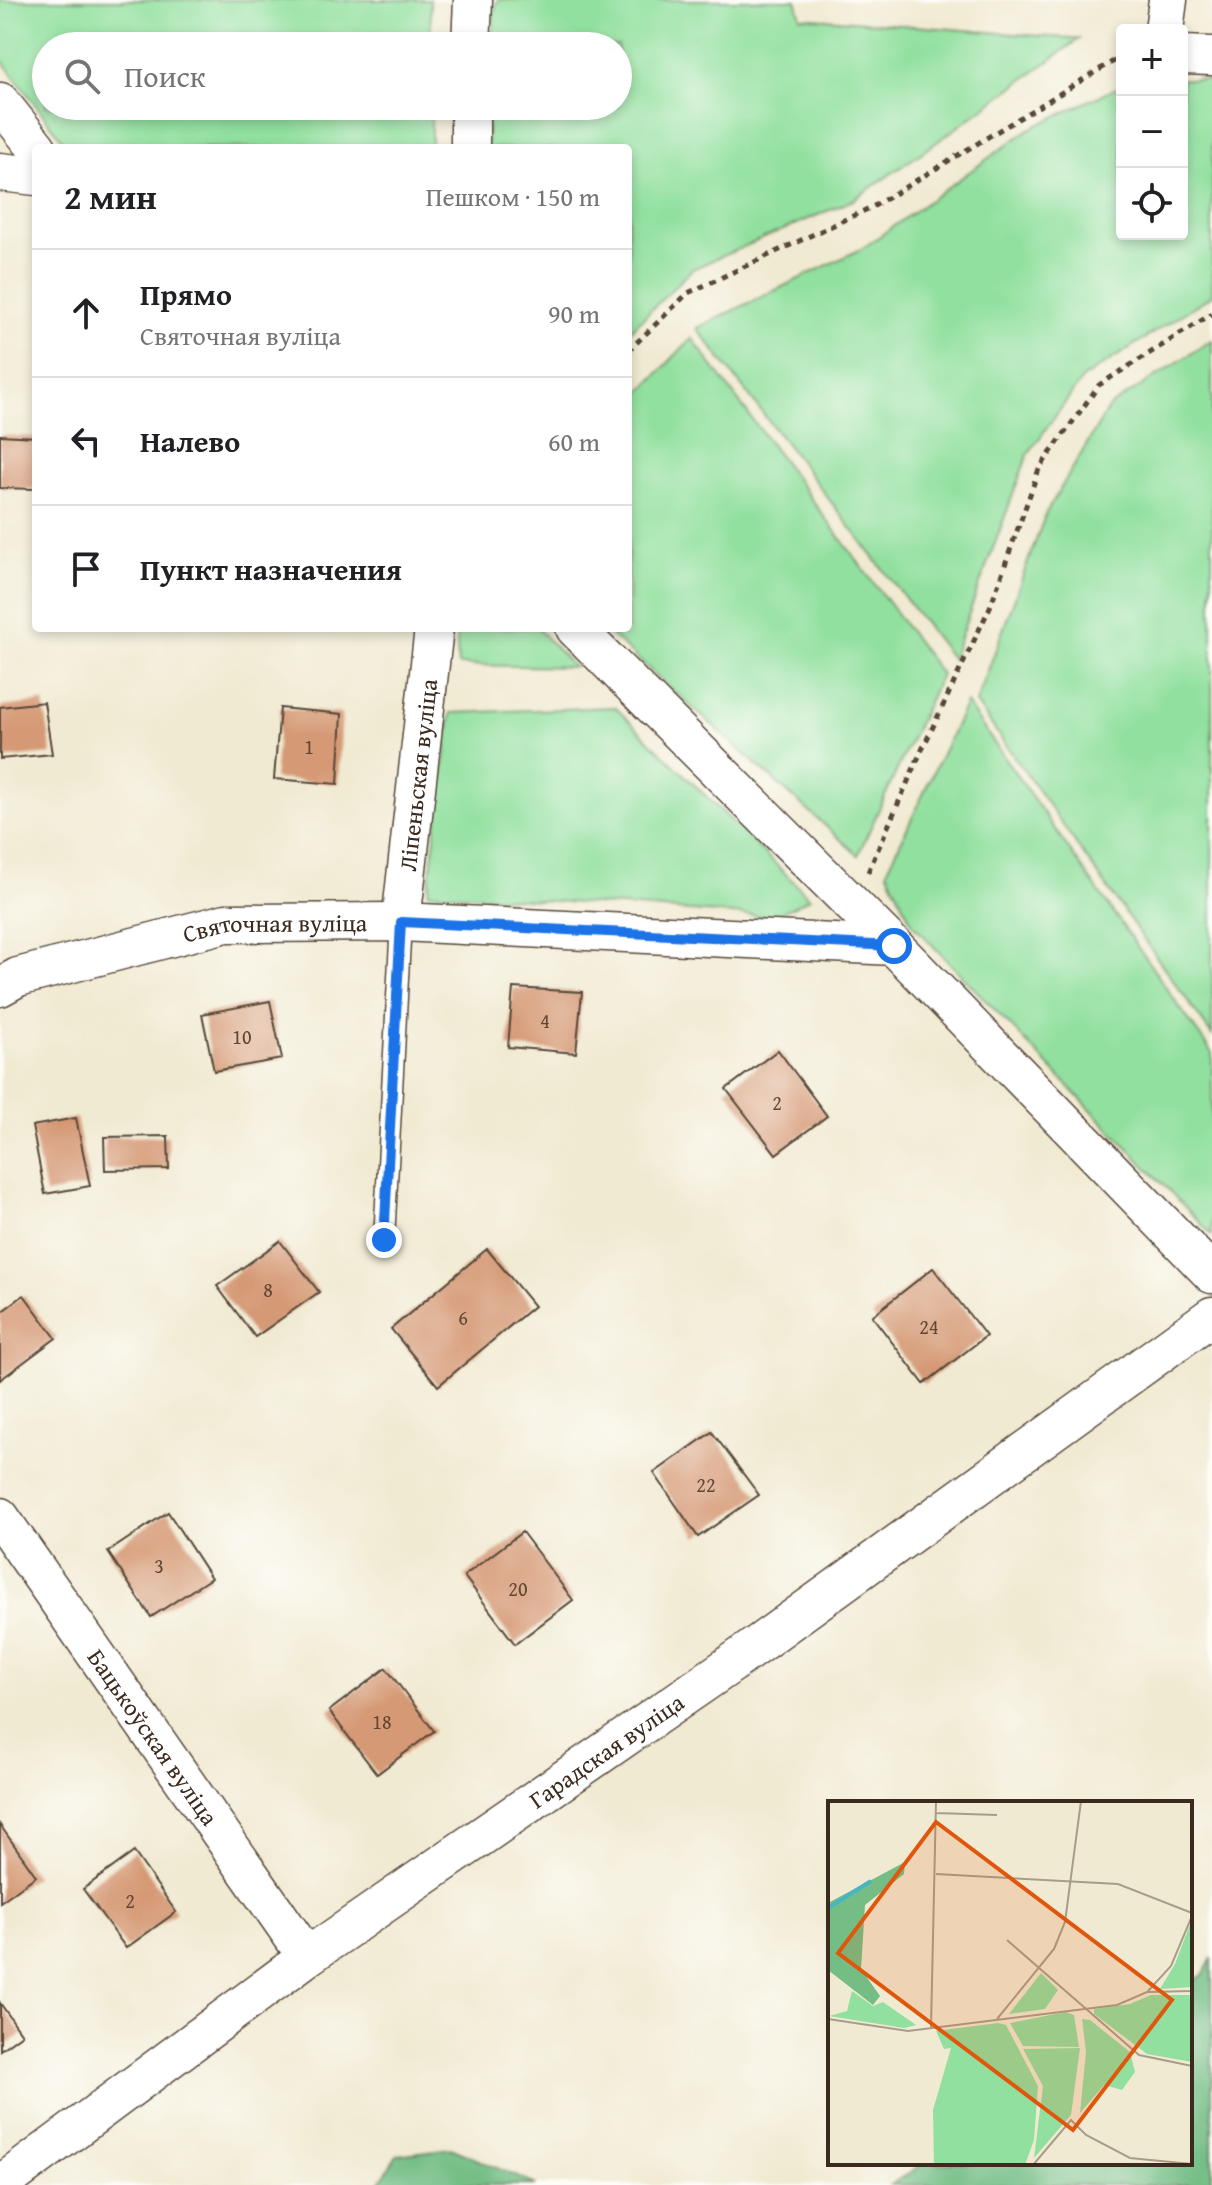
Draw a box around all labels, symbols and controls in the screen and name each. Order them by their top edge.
map controls [1116,24,1188,240]
button: + [1116,24,1188,96]
search box [32,32,632,120]
icon: search [60,54,104,98]
text: Поиск [124,54,206,98]
button: − [1116,96,1188,168]
button: locate [1116,168,1188,240]
text: 2 мин [64,172,157,221]
text: Пешком · 150 m [426,177,600,216]
text: Прямо [140,272,232,316]
icon: ahead [64,291,108,335]
text: 90 m [548,294,600,333]
text: Святочная вуліца [140,316,341,355]
icon: left [64,419,108,463]
text: Налево [140,419,240,463]
text: 60 m [548,422,600,461]
icon: arrive [64,547,108,591]
text: Пункт назначения [140,547,402,591]
street label: Ліпеньская вуліца [389,676,446,873]
house number: 1 [304,732,314,761]
street label: Святочная вуліца [179,905,368,951]
route start [876,928,912,964]
house number: 4 [540,1006,550,1035]
house number: 10 [232,1022,252,1051]
house number: 2 [772,1088,782,1117]
route end [366,1222,402,1258]
house number: 8 [263,1275,273,1304]
house number: 6 [458,1303,468,1332]
house number: 24 [919,1312,939,1341]
house number: 22 [696,1470,716,1499]
house number: 3 [154,1551,164,1580]
house number: 20 [508,1574,528,1603]
street label: Бацькоўская вуліца [79,1641,228,1833]
street label: Гарадская вуліца [522,1684,691,1816]
house number: 18 [372,1707,392,1736]
inset map [828,1801,1192,2165]
house number: 2 [125,1886,135,1915]

